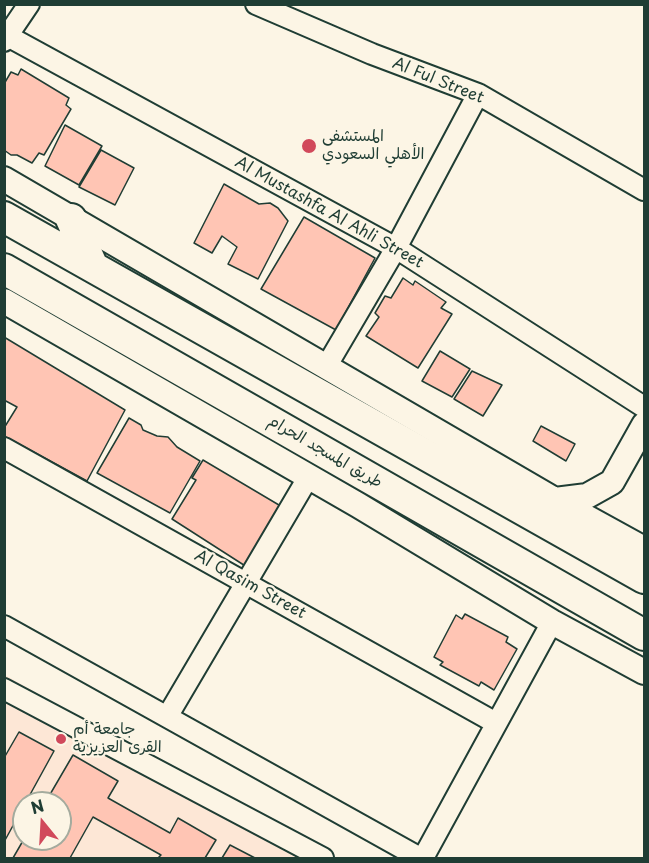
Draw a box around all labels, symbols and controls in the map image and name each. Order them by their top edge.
street label: Al Ful Street [390,54,486,108]
place label: المستشفى الأهلي السعودي [322,127,425,165]
marker: المستشفى الأهلي السعودي [300,137,318,155]
street label: Al Mustashfa Al Ahli Street [231,153,427,273]
street label: طريق المسجد الحرام [264,411,386,493]
street label: Al Qasim Street [191,546,309,624]
place label: جامعة أم القرى العزيزية [73,720,162,758]
marker: جامعة أم القرى العزيزية [54,732,68,746]
north arrow [12,791,72,851]
text: N [27,792,47,819]

